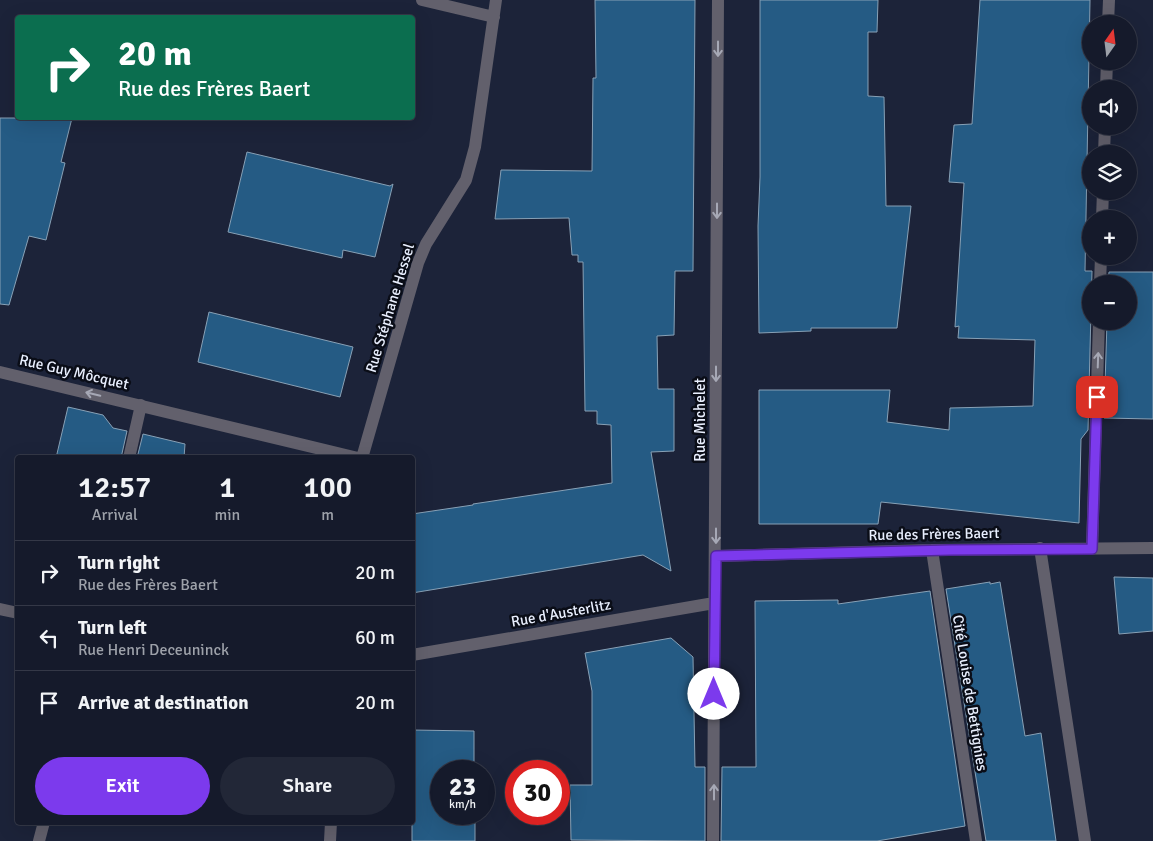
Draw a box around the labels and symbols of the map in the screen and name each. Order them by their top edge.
north arrow [1082,15,1138,70]
one-way arrow [713,40,723,56]
one-way arrow [712,202,722,219]
street label: Rue Stéphane Hessel [362,241,418,375]
street label: Rue Guy Môcquet [18,351,130,393]
one-way arrow [1093,352,1102,368]
one-way arrow [711,365,721,381]
pin [1076,376,1118,418]
street label: Rue Michelet [691,378,709,462]
one-way arrow [86,389,102,398]
street label: Rue des Frères Baert [868,524,1000,544]
one-way arrow [711,528,721,544]
street label: Rue d'Austerlitz [510,595,613,631]
street label: Cité Louise de Bettignies [949,614,991,773]
position arrow [687,667,739,719]
speed limit sign: 30 [505,760,570,825]
one-way arrow [709,785,719,801]

